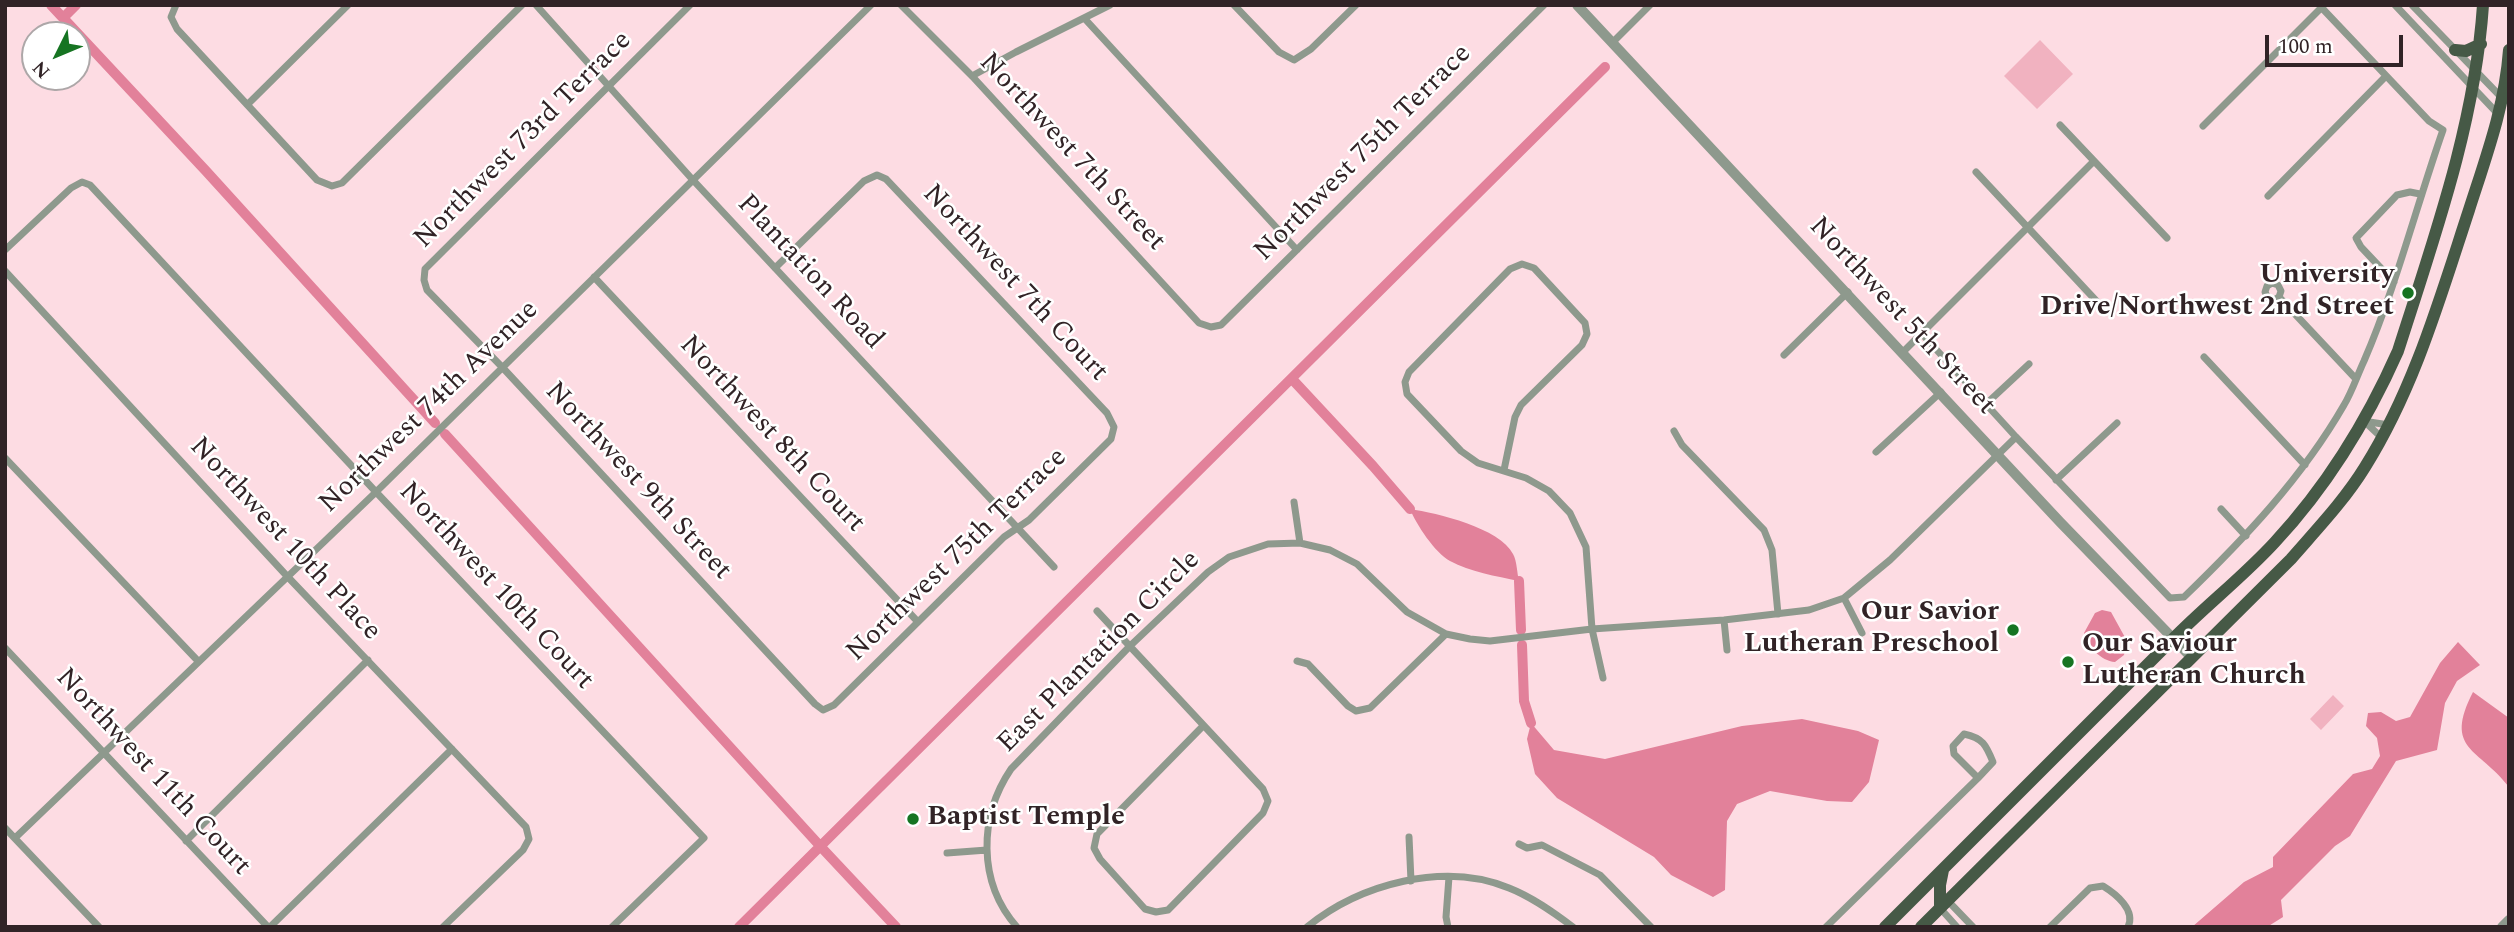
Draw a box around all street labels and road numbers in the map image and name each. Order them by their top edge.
street label: Northwest 73rd Terrace [408,25,640,257]
street label: Northwest 75th Terrace [1248,38,1480,270]
street label: Northwest 7th Street [971,47,1171,259]
street label: Northwest 7th Court [914,178,1114,390]
street label: Plantation Road [729,188,889,358]
street label: Northwest 5th Street [1801,211,2001,423]
street label: Northwest 74th Avenue [313,295,547,521]
street label: Northwest 8th Court [671,329,871,541]
street label: Northwest 9th Street [537,376,737,588]
street label: Northwest 10th Place [181,431,387,649]
street label: Northwest 75th Terrace [841,442,1075,670]
street label: Northwest 10th Court [390,476,600,698]
street label: East Plantation Circle [992,545,1208,761]
street label: Northwest 11th Court [47,662,257,884]

